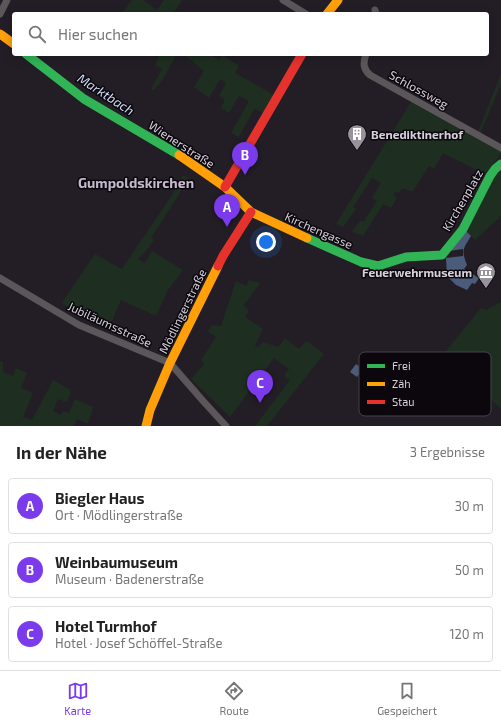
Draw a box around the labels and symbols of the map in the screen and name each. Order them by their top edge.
street label: Schlossweg [387,67,451,111]
water label: Marktbach [75,70,137,118]
street label: Wienerstraße [146,118,218,170]
building icon: Benediktinerhof [346,123,368,151]
place label: Benediktinerhof [371,127,464,141]
pin: B [232,142,258,175]
street label: Kirchenplatz [439,167,485,233]
district label: Gumpoldskirchen [78,174,194,191]
pin: A [214,194,240,227]
street label: Kirchengasse [283,209,355,251]
your location [256,232,276,252]
museum icon: Feuerwehrmuseum [475,261,497,289]
place label: Feuerwehrmuseum [362,265,472,279]
street label: Mödlingerstraße [155,266,209,356]
street label: Jubiläumsstraße [66,298,154,350]
legend [359,352,491,416]
text: Frei [392,359,411,372]
pin: C [247,370,273,403]
text: Zäh [392,377,411,390]
text: Stau [392,395,415,408]

